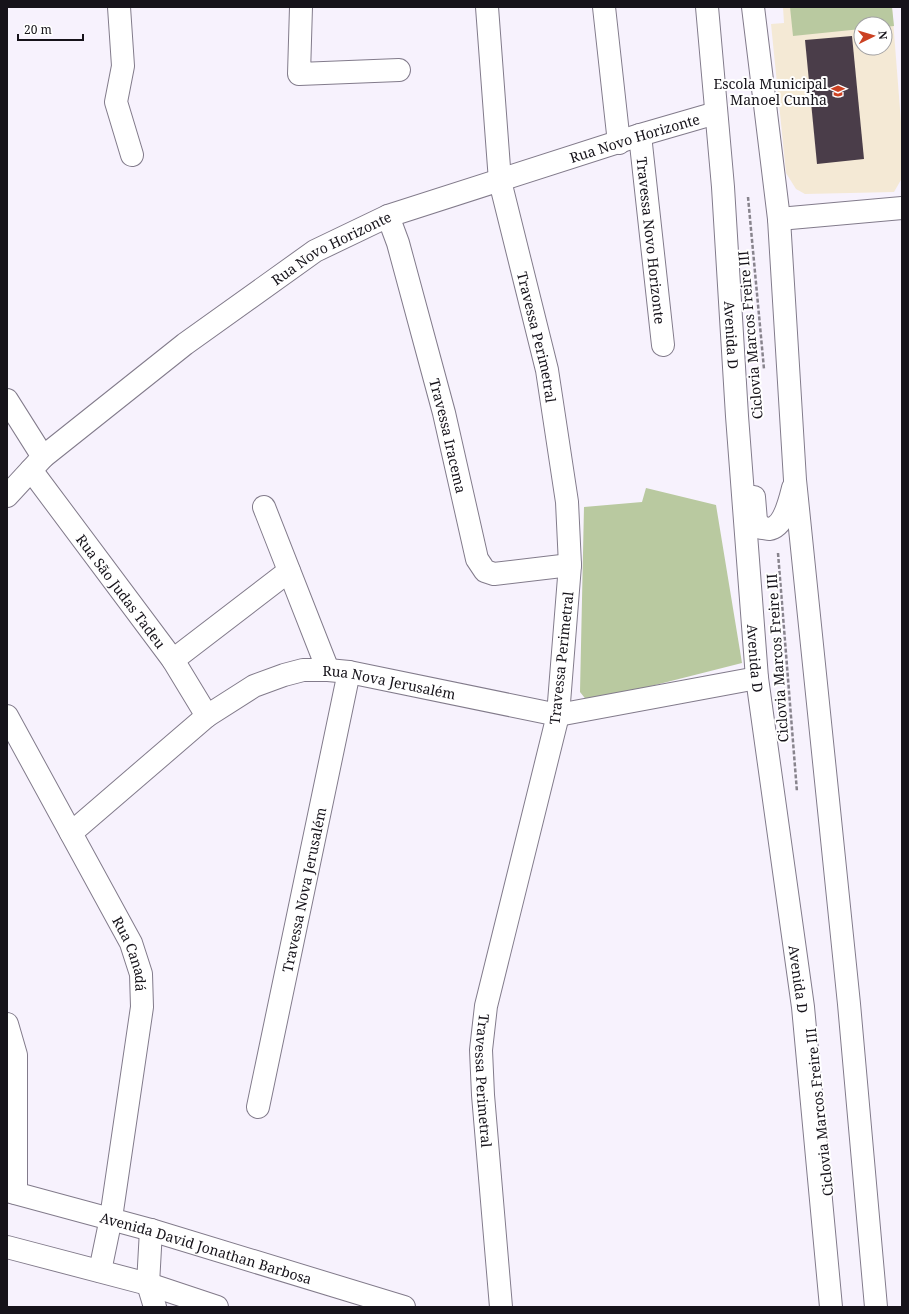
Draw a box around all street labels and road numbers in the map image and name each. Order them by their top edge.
street label: Rua Novo Horizonte [567,109,702,167]
street label: Travessa Novo Horizonte [633,156,670,325]
street label: Rua Novo Horizonte [267,206,394,289]
street label: Ciclovia Marcos Freire III [733,250,767,420]
street label: Travessa Perimetral [513,270,561,404]
street label: Avenida D [720,300,744,370]
street label: Travessa Iracema [426,376,471,495]
street label: Rua São Judas Tadeu [72,530,170,652]
street label: Ciclovia Marcos Freire III [762,573,792,743]
street label: Travessa Perimetral [545,590,578,725]
street label: Avenida D [743,623,768,694]
street label: Rua Nova Jerusalém [323,661,457,703]
street label: Travessa Nova Jerusalém [277,805,330,974]
street label: Rua Canadá [109,913,151,992]
street label: Avenida D [785,944,813,1014]
street label: Travessa Perimetral [471,1013,497,1149]
street label: Ciclovia Marcos Freire III [801,1027,837,1197]
street label: Avenida David Jonathan Barbosa [98,1207,314,1288]

